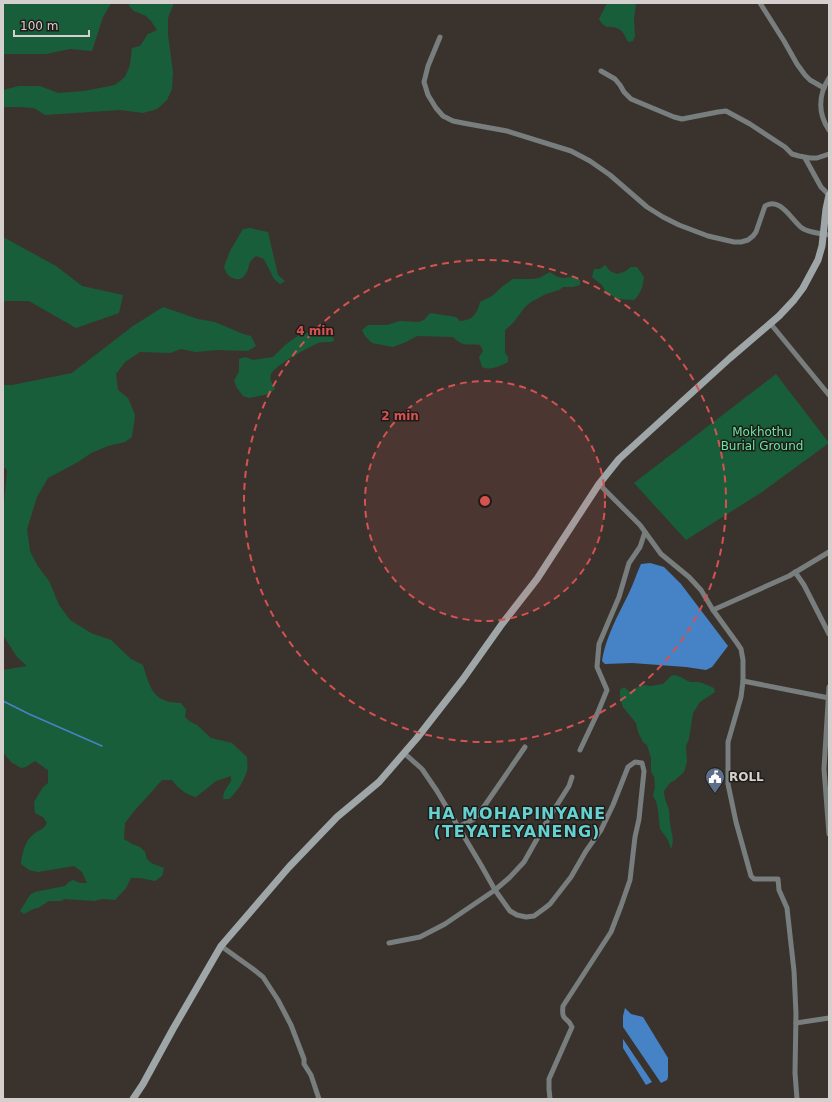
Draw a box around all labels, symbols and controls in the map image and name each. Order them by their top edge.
scale bar [14,12,89,38]
text: 100 m [20,19,58,33]
text: 4 min [296,324,334,338]
text: 2 min [381,409,419,423]
park label: Mokhothu Burial Ground [721,425,803,453]
centre of rings [478,494,492,508]
public building icon: ROLL [704,766,726,794]
place label: ROLL [729,770,764,784]
district label: HA MOHAPINYANE (TEYATEYANENG) [428,804,606,841]

